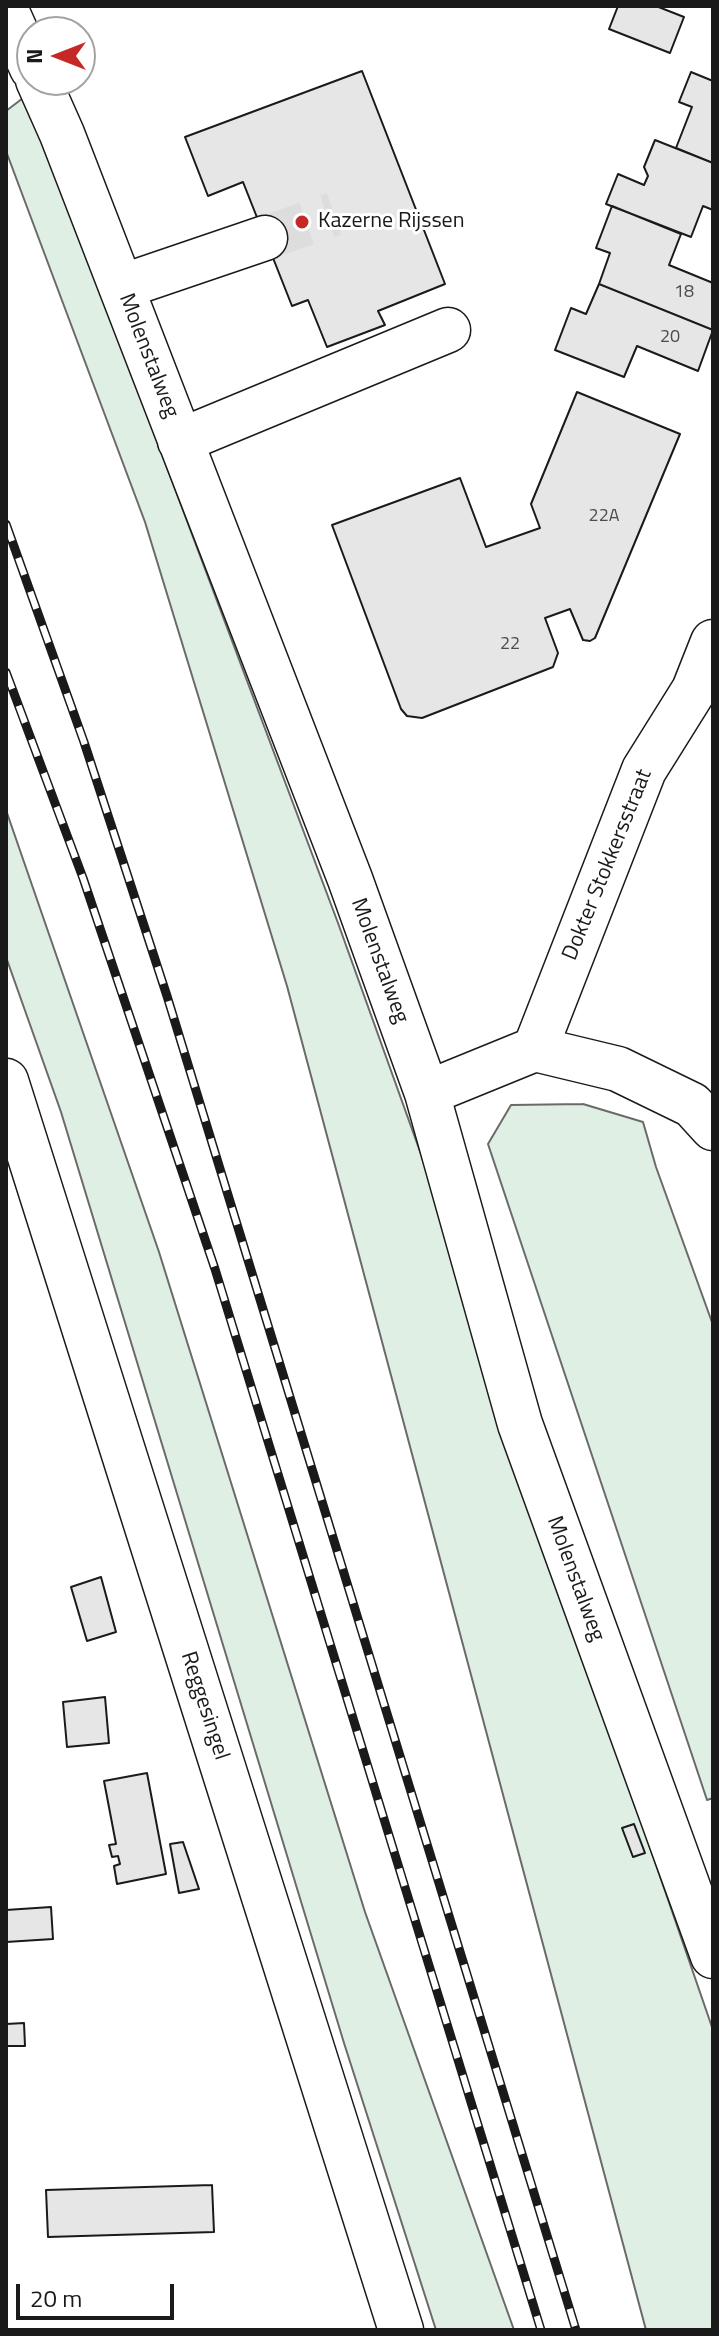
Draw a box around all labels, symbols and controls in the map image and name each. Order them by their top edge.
north arrow [16,16,96,96]
text: N [17,48,51,64]
place label: Kazerne Rijssen [318,209,465,235]
marker: Kazerne Rijssen [293,213,311,231]
house number: 18 [674,282,694,304]
street label: Molenstalweg [112,290,184,422]
house number: 20 [660,327,680,349]
house number: 22A [589,506,619,528]
house number: 22 [500,634,520,656]
street label: Dokter Stokkersstraat [558,766,658,964]
street label: Molenstalweg [344,895,414,1027]
street label: Molenstalweg [540,1513,610,1645]
street label: Reggesingel [174,1648,234,1764]
scale bar [20,2268,178,2318]
text: 20 m [30,2280,82,2316]

